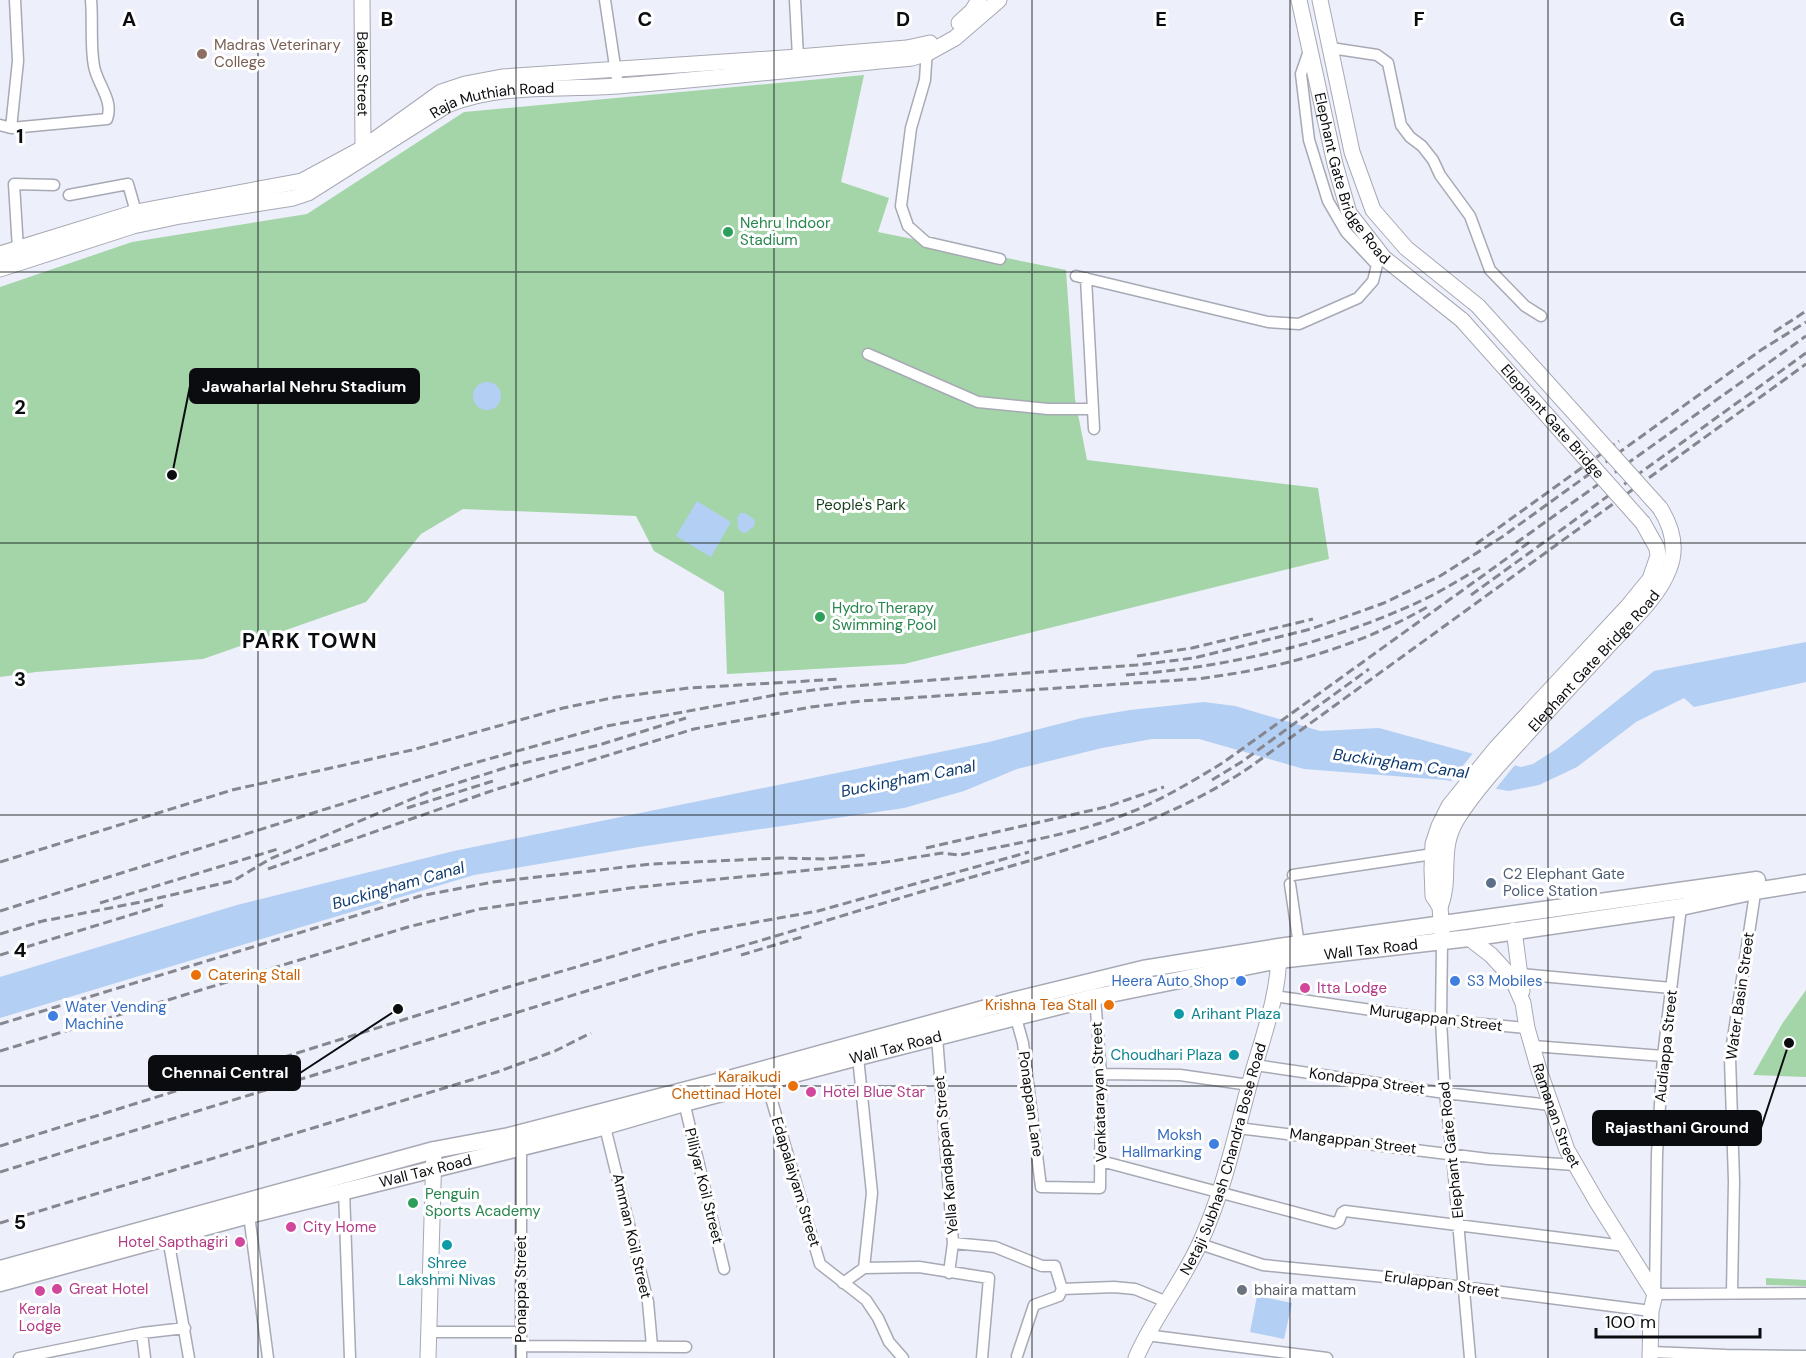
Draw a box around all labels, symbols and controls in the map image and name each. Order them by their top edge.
text: A [122,6,136,32]
text: B [381,6,393,32]
text: C [638,6,652,32]
text: D [896,6,910,32]
text: E [1155,6,1167,32]
text: F [1413,6,1425,32]
text: G [1669,6,1685,32]
street label: Baker Street [352,31,373,117]
place label: Madras Veterinary College [214,35,341,72]
marker: Madras Veterinary College [195,47,209,61]
street label: Raja Muthiah Road [426,78,555,123]
street label: Elephant Gate Bridge Road [1310,91,1394,269]
text: 1 [16,123,24,149]
place label: Nehru Indoor Stadium [740,213,831,250]
marker: Nehru Indoor Stadium [721,225,735,239]
street label: Elephant Gate Bridge [1496,360,1609,483]
callout: Jawaharlal Nehru Stadium [190,369,419,403]
text: Jawaharlal Nehru Stadium [202,376,406,397]
text: 2 [14,394,26,420]
park label: People's Park [816,495,906,515]
street label: Elephant Gate Bridge Road [1524,586,1664,736]
place label: Hydro Therapy Swimming Pool [832,598,936,635]
marker: Hydro Therapy Swimming Pool [813,610,827,624]
district label: PARK TOWN [242,627,378,655]
text: 3 [14,666,26,692]
water label: Buckingham Canal [1332,744,1471,783]
water label: Buckingham Canal [839,755,978,802]
water label: Buckingham Canal [330,856,467,914]
place label: C2 Elephant Gate Police Station [1503,864,1625,901]
marker: C2 Elephant Gate Police Station [1484,876,1498,890]
street label: Water Basin Street [1721,931,1759,1061]
street label: Wall Tax Road [1323,934,1419,965]
text: 4 [14,937,27,963]
place label: Catering Stall [208,965,300,985]
marker: Catering Stall [189,968,203,982]
place label: Heera Auto Shop [1111,971,1229,991]
place label: S3 Mobiles [1467,971,1542,991]
marker: Heera Auto Shop [1234,974,1248,988]
marker: S3 Mobiles [1448,974,1462,988]
place label: Itta Lodge [1317,978,1387,998]
marker: Itta Lodge [1298,981,1312,995]
street label: Audiappa Street [1650,989,1682,1103]
place label: Krishna Tea Stall [985,995,1097,1015]
place label: Water Vending Machine [65,997,167,1034]
marker: Krishna Tea Stall [1102,998,1116,1012]
street label: Murugappan Street [1368,1000,1504,1036]
place label: Arihant Plaza [1191,1004,1281,1024]
marker: Arihant Plaza [1172,1007,1186,1021]
marker: Water Vending Machine [46,1009,60,1023]
street label: Venkatarayan Street [1087,1021,1111,1162]
street label: Wall Tax Road [847,1026,944,1069]
street label: Netaji Subhash Chandra Bose Road [1175,1040,1271,1279]
place label: Choudhari Plaza [1111,1045,1222,1065]
marker: Choudhari Plaza [1227,1048,1241,1062]
street label: Ponappan Lane [1014,1050,1048,1158]
callout: Chennai Central [149,1056,300,1090]
street label: Ramanan Street [1528,1061,1585,1172]
text: Chennai Central [161,1062,289,1083]
street label: Kondappa Street [1308,1063,1426,1099]
place label: Karaikudi Chettinad Hotel [671,1067,781,1104]
street label: Yella Kandappan Street [929,1075,963,1235]
marker: Karaikudi Chettinad Hotel [786,1079,800,1093]
street label: Elephant Gate Road [1434,1081,1468,1219]
place label: Hotel Blue Star [823,1082,926,1102]
marker: Hotel Blue Star [804,1085,818,1099]
callout: Rajasthani Ground [1593,1111,1761,1145]
street label: Edapalaiyam Street [767,1115,825,1249]
text: Rajasthani Ground [1605,1117,1749,1138]
street label: Mangappan Street [1288,1123,1418,1159]
place label: Moksh Hallmarking [1122,1125,1202,1162]
street label: Pilliyar Koil Street [680,1126,728,1246]
marker: Moksh Hallmarking [1207,1137,1221,1151]
street label: Wall Tax Road [377,1150,474,1192]
street label: Amman Koil Street [608,1171,656,1301]
place label: Penguin Sports Academy [425,1184,541,1221]
marker: Penguin Sports Academy [406,1196,420,1210]
text: 5 [14,1209,26,1235]
place label: City Home [303,1217,377,1237]
marker: City Home [284,1220,298,1234]
place label: Hotel Sapthagiri [118,1232,228,1252]
marker: Hotel Sapthagiri [233,1235,247,1249]
street label: Ponappa Street [511,1235,531,1343]
marker: Shree Lakshmi Nivas [440,1238,454,1252]
place label: Shree Lakshmi Nivas [398,1253,496,1290]
street label: Erulappan Street [1383,1266,1501,1302]
place label: Great Hotel [69,1279,148,1299]
place label: bhaira mattam [1254,1280,1356,1300]
marker: Great Hotel [50,1282,64,1296]
marker: bhaira mattam [1235,1283,1249,1297]
marker: Kerala Lodge [33,1284,47,1298]
place label: Kerala Lodge [19,1299,61,1336]
scale bar [1596,1301,1760,1339]
text: 100 m [1605,1310,1656,1334]

